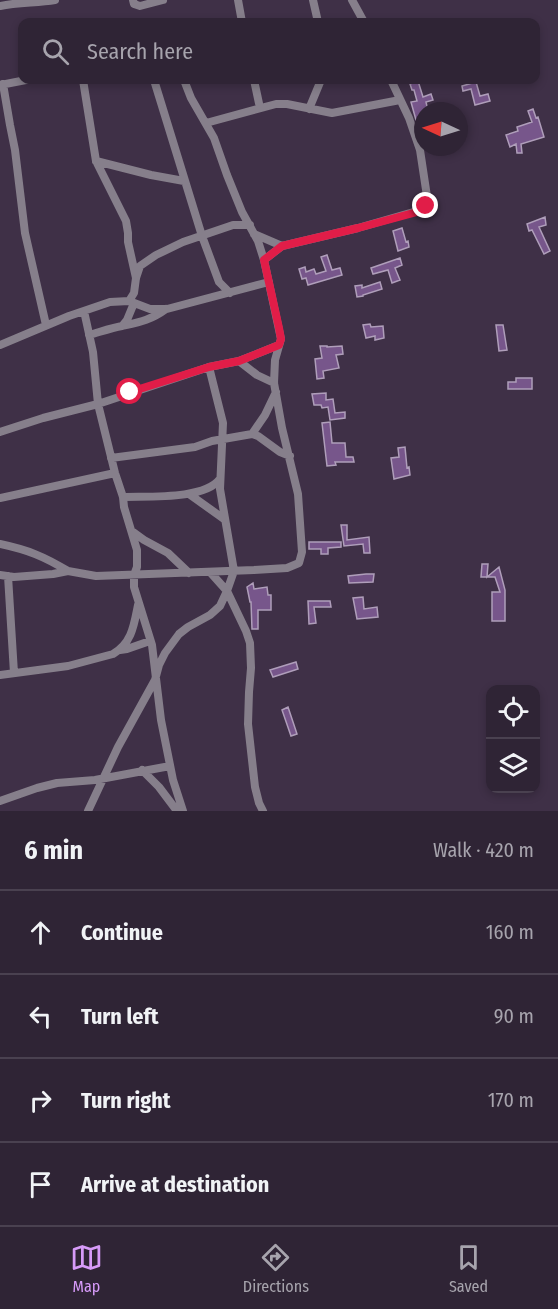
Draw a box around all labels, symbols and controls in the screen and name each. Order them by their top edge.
search box [18,18,540,84]
icon: search [39,35,72,68]
text: Search here [87,38,193,65]
north arrow [414,102,468,156]
route end [412,192,438,218]
route start [116,378,142,404]
map controls [486,685,540,793]
button: locate [486,685,540,739]
button: layers [486,739,540,793]
text: 6 min [24,835,83,866]
text: Walk · 420 m [433,838,534,862]
icon: ahead [24,916,57,949]
text: Continue [81,919,163,946]
text: 160 m [486,920,534,944]
icon: left [24,1000,57,1033]
text: Turn left [81,1003,159,1030]
text: 90 m [494,1004,534,1028]
icon: right [24,1084,57,1117]
text: Turn right [81,1087,170,1114]
text: 170 m [488,1088,534,1112]
icon: arrive [24,1168,57,1201]
text: Arrive at destination [81,1171,269,1198]
tab: Map [70,1241,103,1296]
tab: Directions [243,1241,309,1296]
tab: Saved [449,1241,488,1296]

